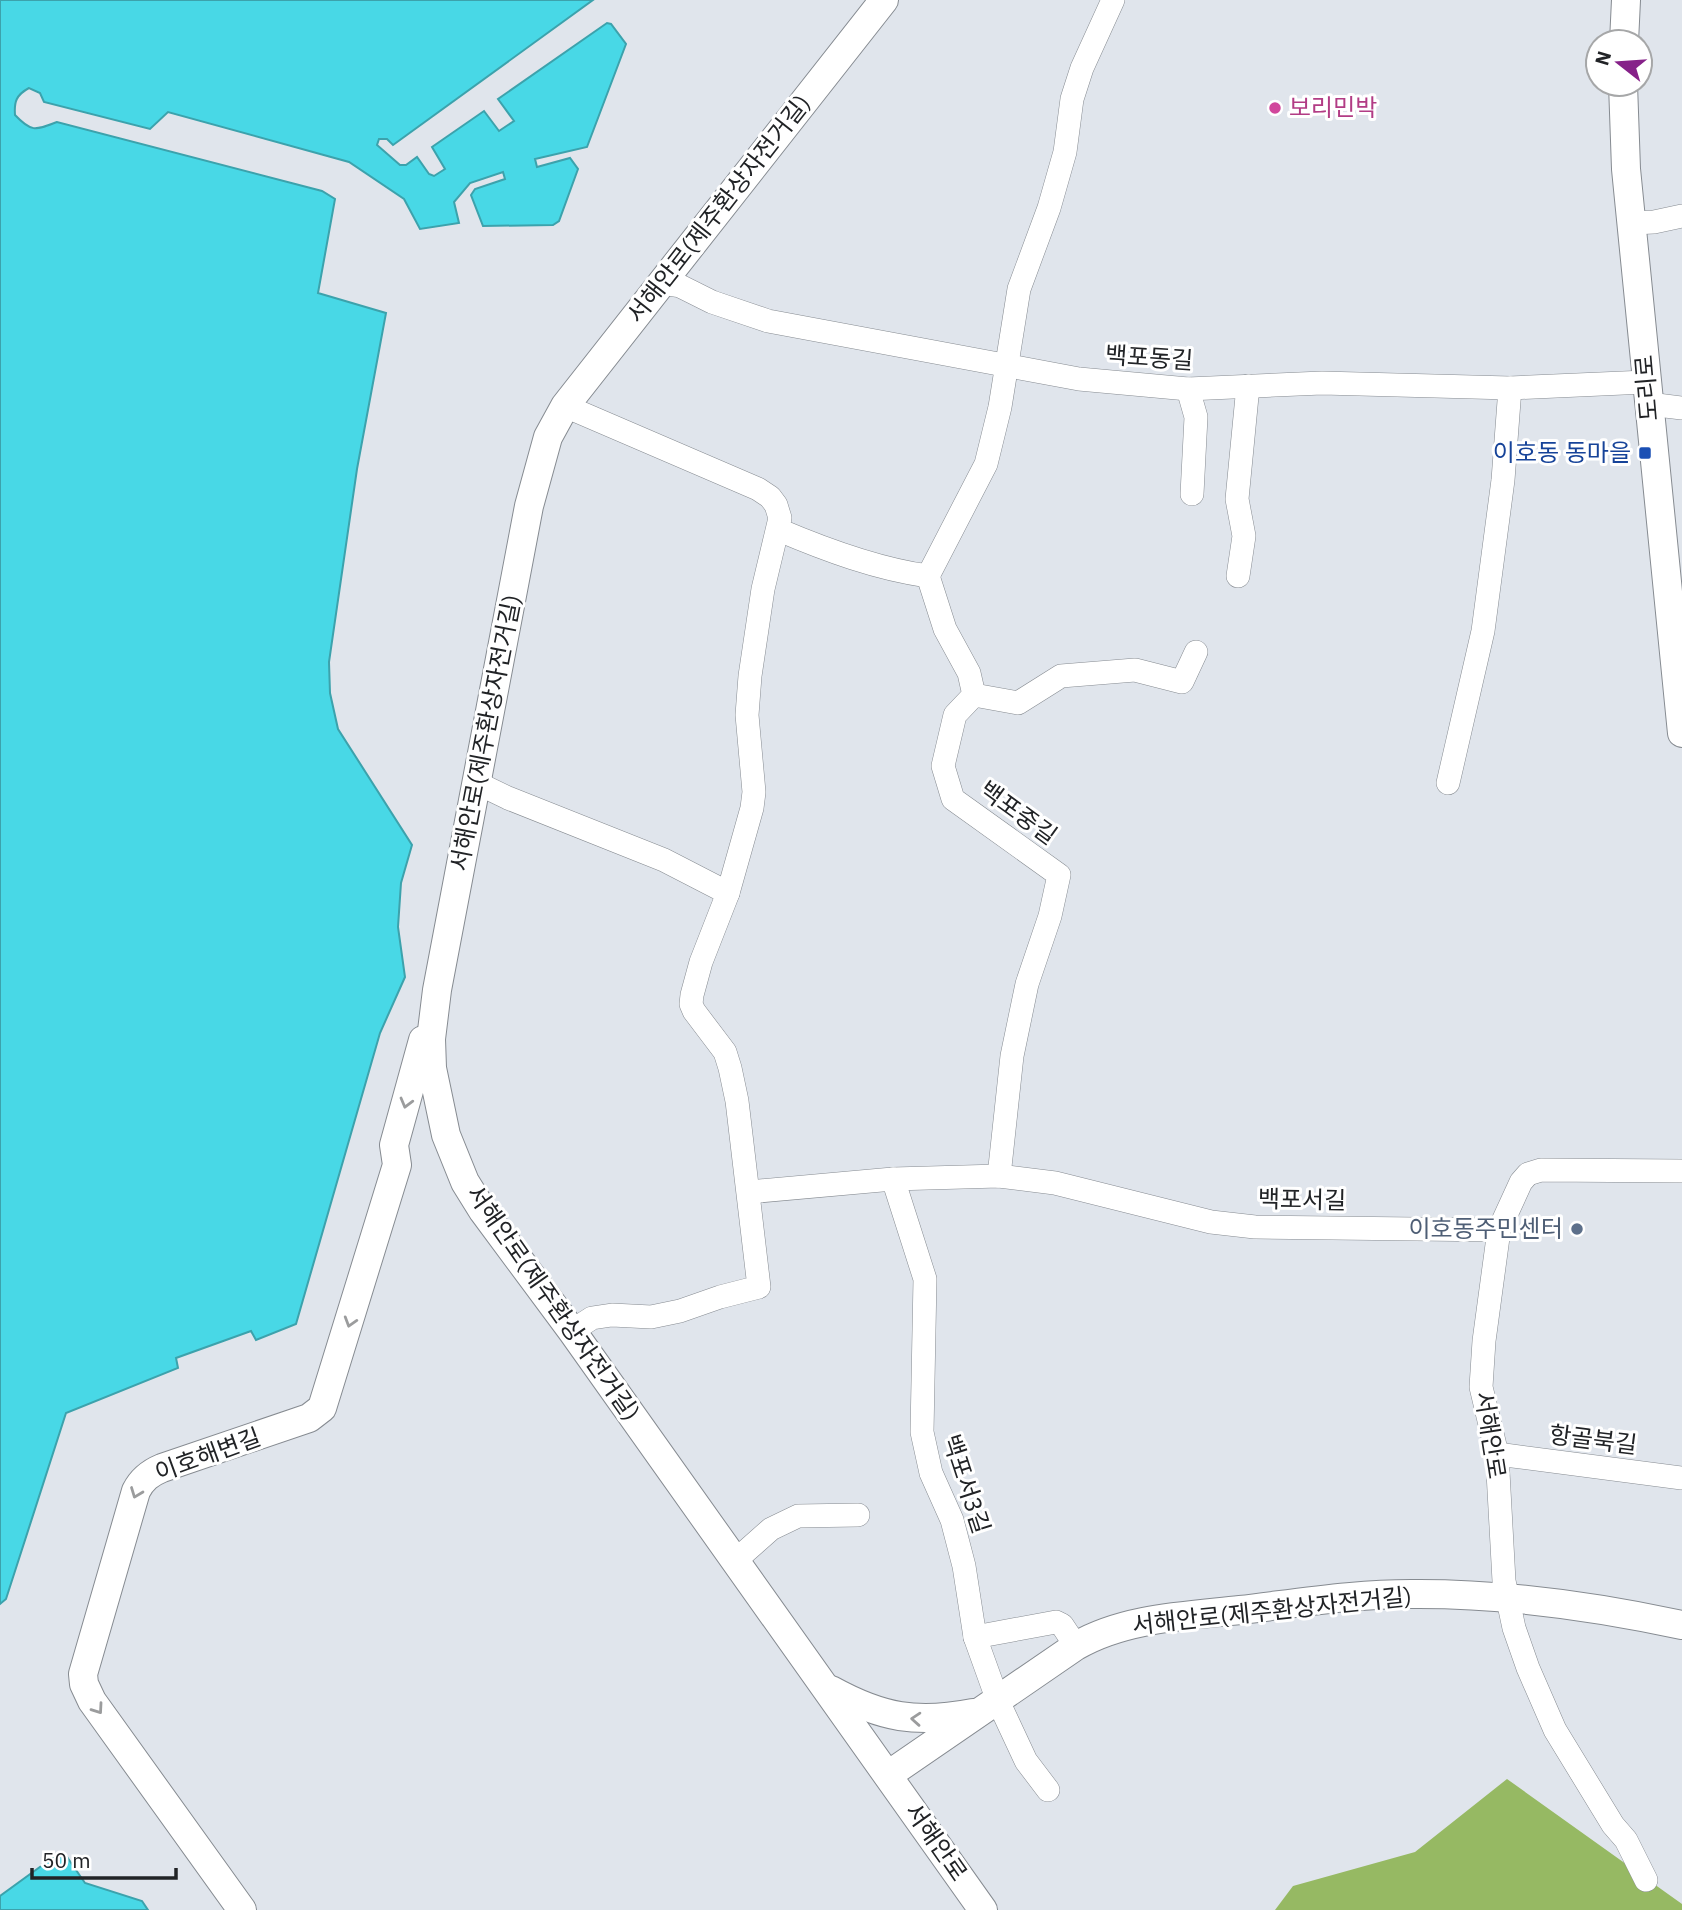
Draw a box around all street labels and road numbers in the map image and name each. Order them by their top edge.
street label: 서해안로(제주환상자전거길) [619,88,817,329]
street label: 백포동길 [1104,338,1194,376]
street label: 도리로 [1627,354,1665,422]
street label: 서해안로(제주환상자전거길) [442,592,528,874]
street label: 백포중길 [973,773,1064,851]
street label: 서해안로(제주환상자전거길) [460,1178,648,1427]
street label: 백포서길 [1258,1182,1346,1216]
street label: 서해안로 [1468,1389,1514,1481]
street label: 항골북길 [1547,1418,1639,1460]
street label: 이호해변길 [150,1420,265,1488]
street label: 백포서3길 [936,1430,998,1537]
street label: 서해안로(제주환상자전거길) [1130,1579,1413,1641]
street label: 서해안로 [898,1796,975,1887]

